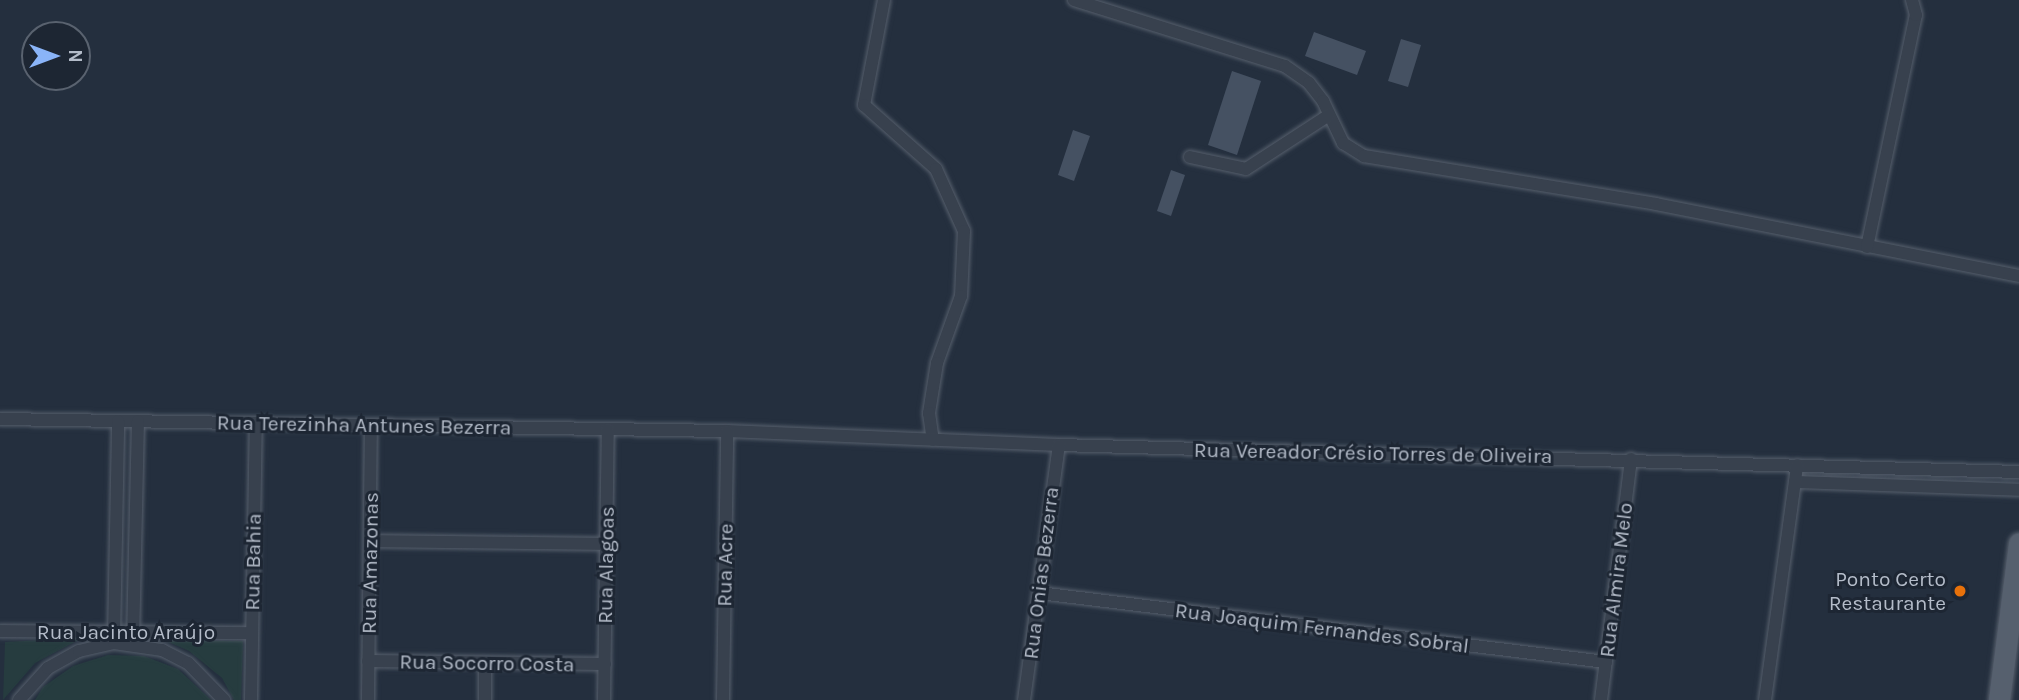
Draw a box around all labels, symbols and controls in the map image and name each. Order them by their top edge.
north arrow [21,21,91,91]
text: N [64,49,86,63]
street label: Rua Terezinha Antunes Bezerra [217,410,511,440]
street label: Rua Vereador Crésio Torres de Oliveira [1194,437,1552,469]
street label: Rua Onias Bezerra [1018,485,1064,661]
street label: Rua Amazonas [356,492,384,634]
street label: Rua Almira Melo [1594,501,1638,659]
street label: Rua Alagoas [592,506,620,624]
street label: Rua Bahia [240,513,266,611]
street label: Rua Acre [712,523,738,607]
place label: Ponto Certo Restaurante [1829,566,1946,616]
marker: Ponto Certo Restaurante [1952,583,1968,599]
street label: Rua Joaquim Fernandes Sobral [1174,597,1470,659]
street label: Rua Jacinto Araújo [37,619,215,645]
street label: Rua Socorro Costa [399,649,575,677]

